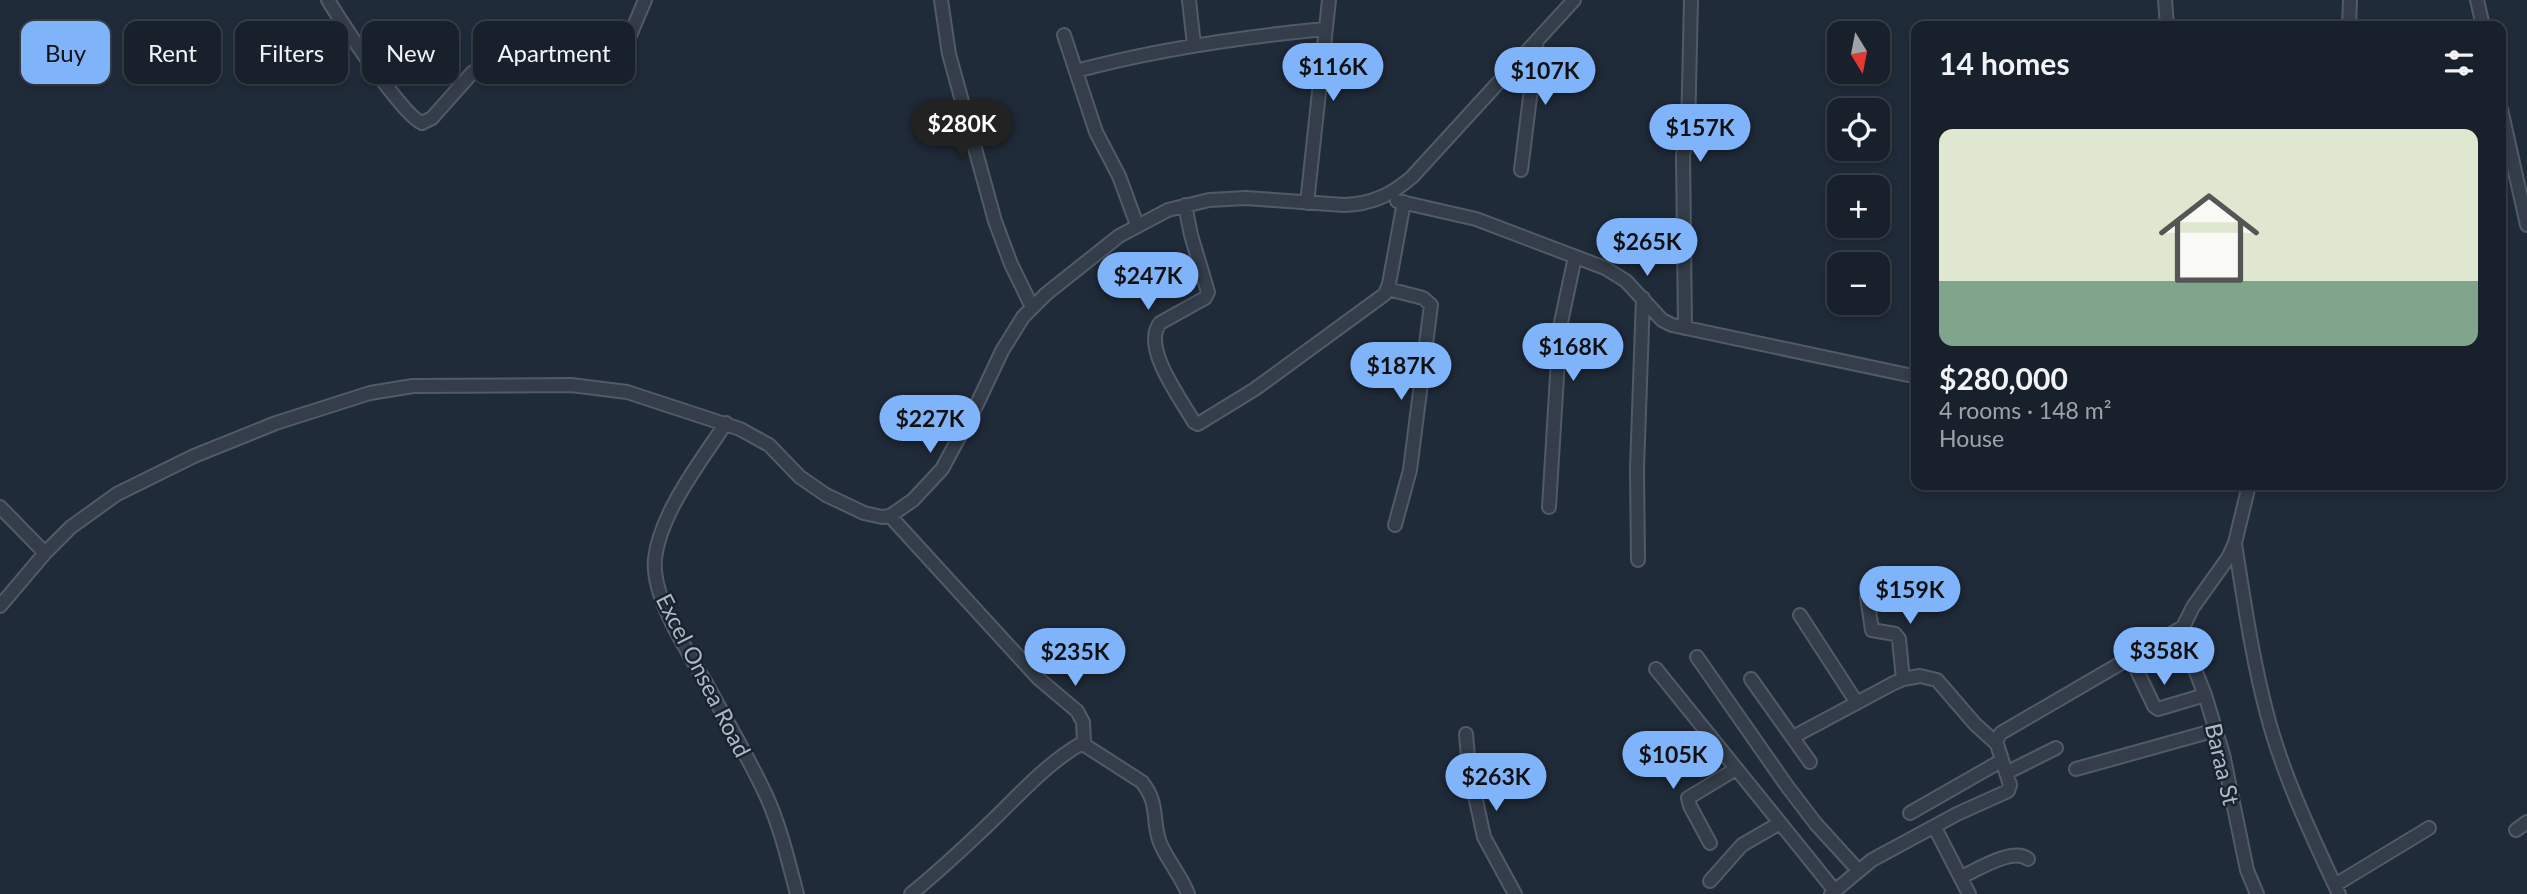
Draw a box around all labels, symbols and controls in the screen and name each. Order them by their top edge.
chip: Buy [21,21,110,84]
chip: Rent [124,21,221,84]
chip: Filters [235,21,348,84]
chip: New [362,21,459,84]
chip: Apartment [473,21,635,84]
north arrow [1827,21,1890,84]
map controls [1827,21,1890,315]
pin: $116K [1284,43,1382,103]
icon: filters [2440,44,2478,82]
text: 14 homes [1939,45,2070,81]
pin: $107K [1496,48,1594,107]
text: $116K [1298,52,1368,80]
text: $107K [1510,56,1580,84]
button: locate [1827,98,1890,161]
pin: $280K [913,100,1011,160]
pin: $157K [1651,104,1749,164]
text: $280K [927,109,997,137]
text: $157K [1665,113,1735,141]
button: + [1827,175,1890,238]
icon: home [2146,175,2272,301]
pin: $265K [1598,218,1696,278]
text: $265K [1612,227,1682,255]
pin: $247K [1099,252,1197,312]
button: − [1827,252,1890,315]
text: $247K [1113,261,1183,289]
pin: $168K [1524,324,1622,383]
text: $168K [1538,332,1608,360]
pin: $187K [1352,342,1450,402]
text: $187K [1366,351,1436,379]
text: $280,000 [1939,360,2068,396]
pin: $227K [881,396,979,455]
text: 4 rooms · 148 m² [1939,396,2111,424]
text: $227K [895,404,965,432]
text: House [1939,424,2004,452]
pin: $159K [1861,566,1959,626]
text: $159K [1875,575,1945,603]
street label: Excel Onsea Road [651,588,757,762]
pin: $235K [1026,628,1124,688]
pin: $358K [2115,628,2213,687]
text: $358K [2129,636,2199,664]
text: $235K [1040,637,1110,665]
street label: Baraa St [2200,720,2246,808]
pin: $105K [1624,732,1722,791]
text: $105K [1638,740,1708,768]
pin: $263K [1447,754,1545,813]
text: $263K [1461,762,1531,790]

